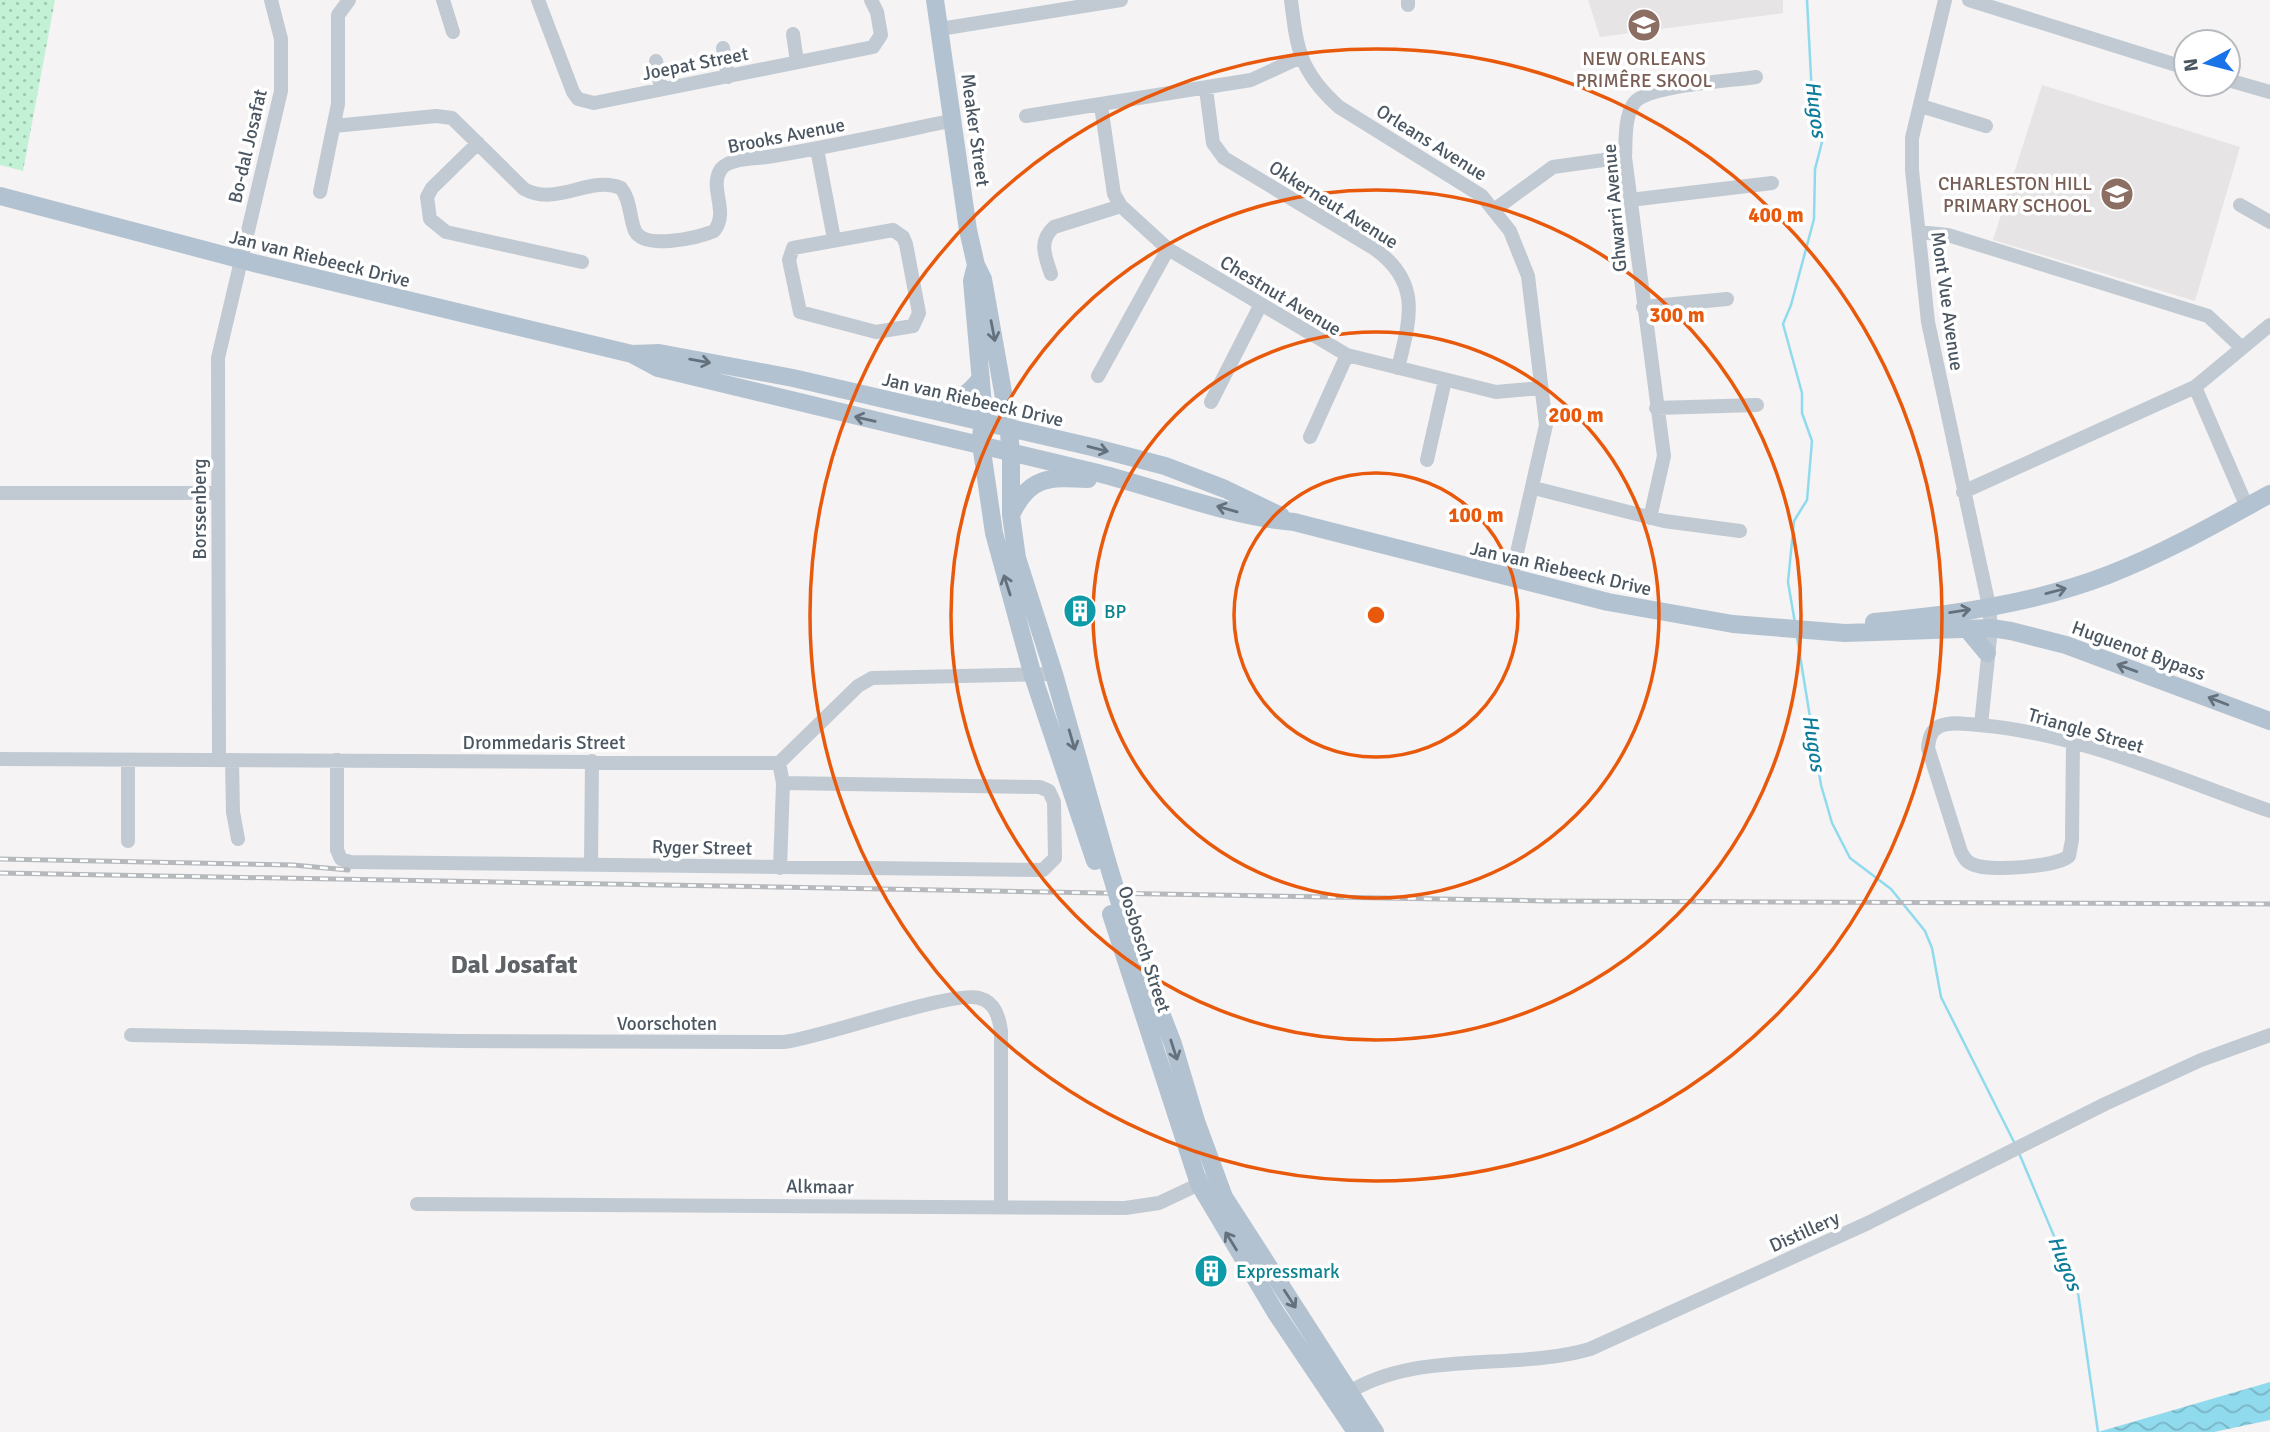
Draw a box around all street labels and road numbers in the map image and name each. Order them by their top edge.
street label: Joepat Street [640,42,751,86]
street label: Meaker Street [955,72,995,189]
street label: Bo-dal Josafat [223,87,273,206]
street label: Orleans Avenue [1372,99,1491,186]
street label: Brooks Avenue [725,113,847,159]
street label: Ghwarri Avenue [1597,143,1633,273]
street label: Okkerneut Avenue [1264,155,1403,254]
street label: Jan van Riebeeck Drive [227,225,413,293]
street label: Mont Vue Avenue [1925,230,1969,372]
street label: Chestnut Avenue [1215,250,1346,342]
street label: Jan van Riebeeck Drive [880,367,1066,433]
street label: Borssenberg [188,458,212,560]
street label: Jan van Riebeeck Drive [1468,536,1654,602]
street label: Huguenot Bypass [2069,616,2209,686]
street label: Triangle Street [2025,703,2147,759]
street label: Drommedaris Street [463,731,626,755]
street label: Ryger Street [652,835,753,861]
street label: Oosbosch Street [1112,883,1176,1016]
street label: Voorschoten [617,1012,717,1036]
street label: Alkmaar [786,1174,854,1200]
street label: Distillery [1766,1206,1843,1258]

